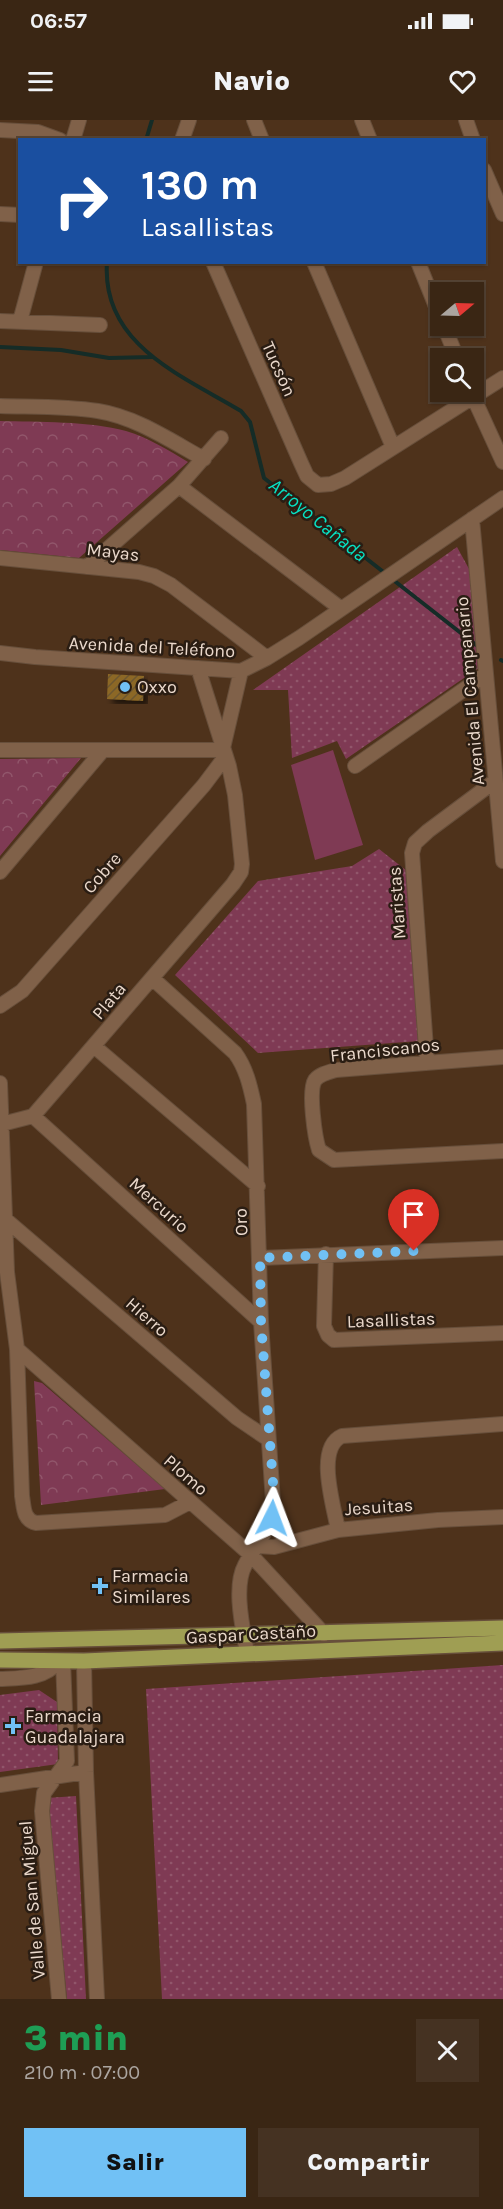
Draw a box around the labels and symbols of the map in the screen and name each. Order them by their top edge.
north arrow [430,282,484,336]
street label: Tucsón [257,338,301,400]
water label: Arroyo Cañada [264,473,372,567]
street label: Mayas [85,538,141,566]
street label: Avenida El Campanario [451,596,489,786]
street label: Avenida del Teléfono [68,632,236,662]
place label: Oxxo [137,676,177,698]
marker: Oxxo [118,680,132,694]
street label: Cobre [78,848,126,898]
street label: Maristas [383,866,411,940]
street label: Plata [87,978,131,1024]
street label: Franciscanos [329,1033,441,1067]
street label: Mercurio [125,1172,193,1238]
pin [388,1189,439,1251]
street label: Oro [230,1208,252,1236]
street label: Hierro [121,1292,173,1342]
street label: Lasallistas [346,1307,436,1333]
street label: Plomo [159,1450,213,1500]
position arrow [240,1486,304,1550]
street label: Jesuitas [344,1494,414,1520]
place label: Farmacia Similares [112,1565,191,1608]
marker: Farmacia Similares [93,1579,107,1593]
street label: Gaspar Castaño [186,1620,316,1648]
place label: Farmacia Guadalajara [25,1705,125,1748]
marker: Farmacia Guadalajara [6,1719,20,1733]
street label: Valle de San Miguel [14,1820,50,1980]

